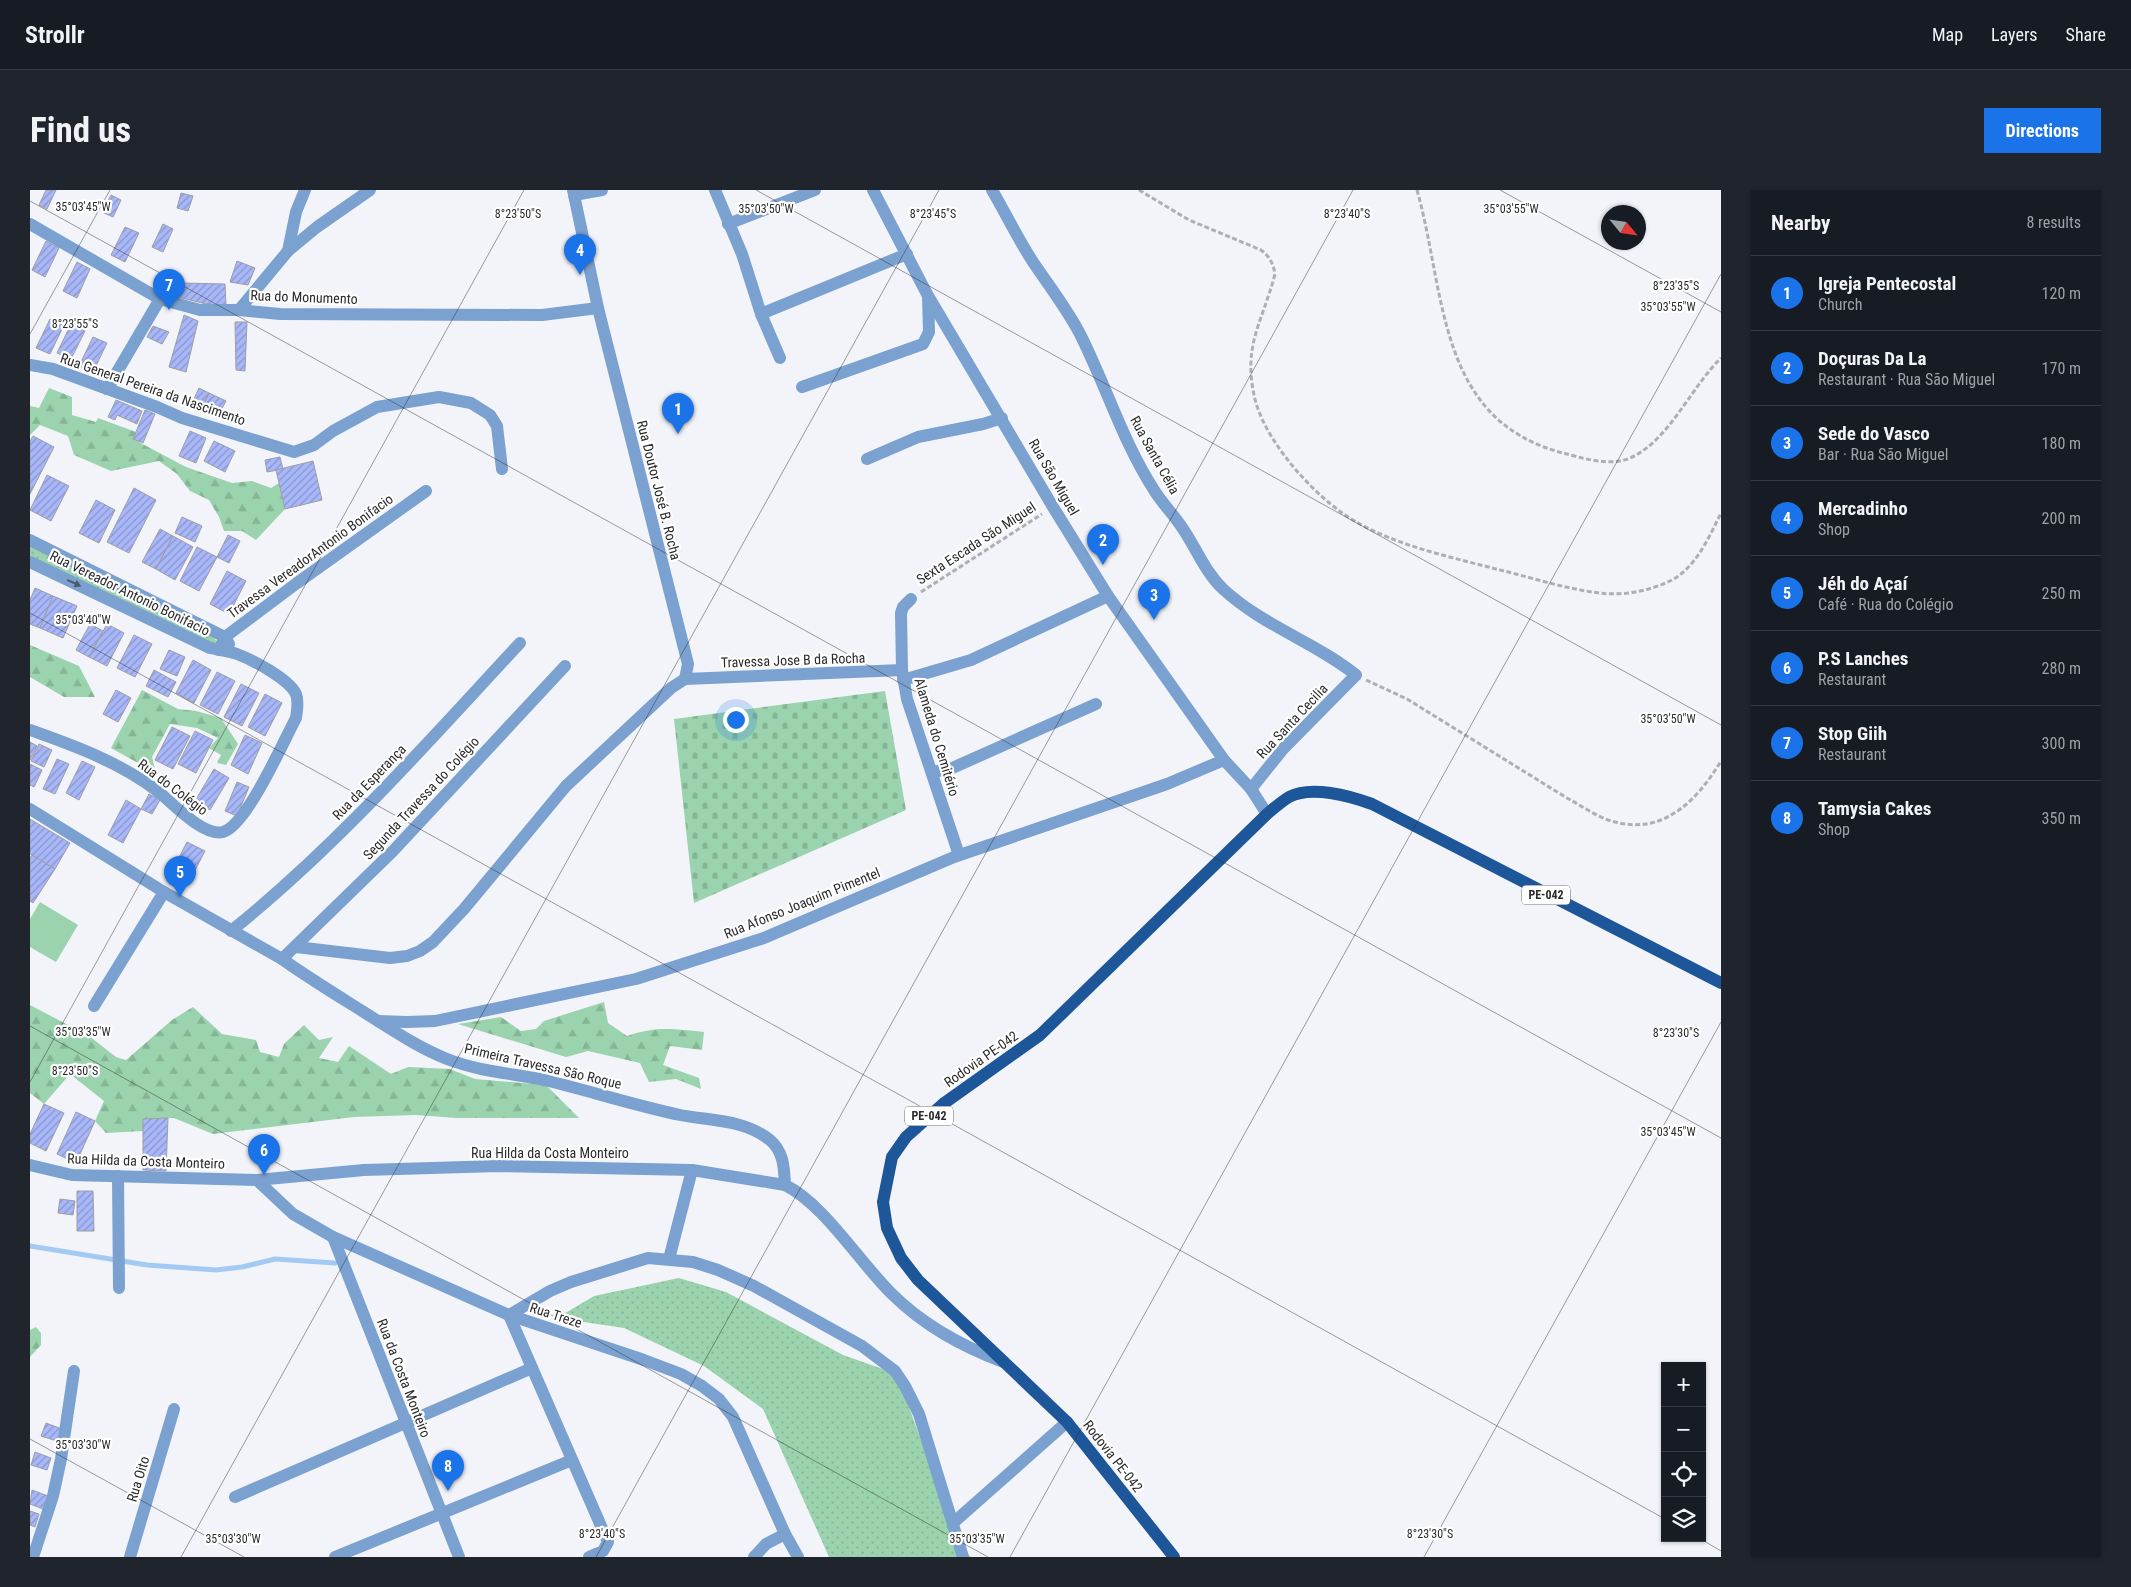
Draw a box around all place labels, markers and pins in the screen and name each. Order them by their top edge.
pin: 4 [564,234,596,275]
pin: 7 [153,269,185,310]
pin: 1 [662,393,694,434]
pin: 2 [1087,524,1119,565]
pin: 3 [1138,579,1170,620]
pin: 5 [164,856,196,897]
pin: 6 [248,1134,280,1175]
pin: 8 [432,1450,464,1491]

